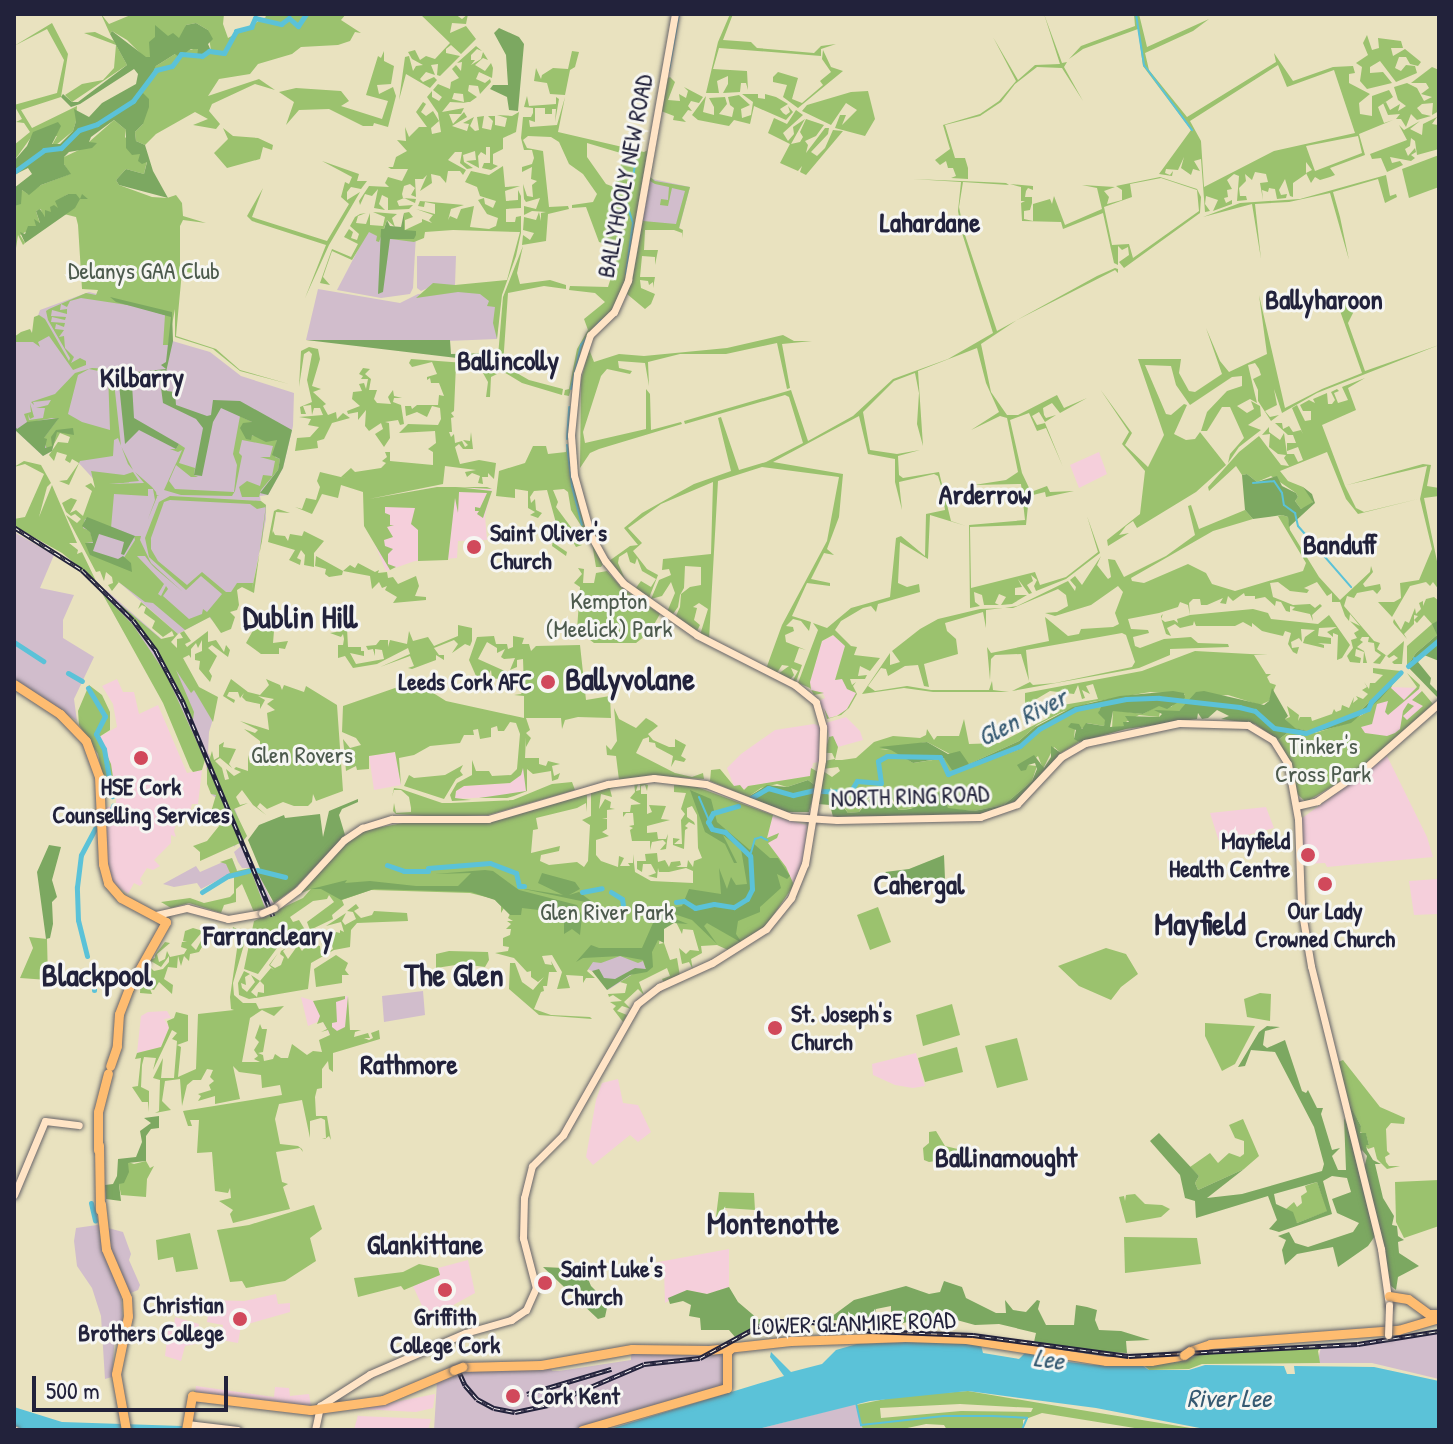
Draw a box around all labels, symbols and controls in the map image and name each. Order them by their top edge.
street label: BALLYHOOLY NEW ROAD [591,72,659,280]
district label: Lahardane [880,205,980,239]
park label: Delanys GAA Club [68,257,220,285]
district label: Ballyharoon [1265,282,1383,316]
district label: Ballincolly [457,343,559,377]
district label: Kilbarry [100,360,184,394]
district label: Arderrow [939,477,1031,511]
place label: Saint Oliver's Church [490,519,607,575]
district label: Banduff [1303,527,1377,561]
marker: Saint Oliver's Church [465,538,483,556]
park label: Kempton (Meelick) Park [546,587,672,643]
district label: Dublin Hill [243,598,357,636]
district label: Ballyvolane [565,660,695,698]
place label: Leeds Cork AFC [398,668,532,696]
marker: Leeds Cork AFC [539,673,557,691]
water label: Glen River [972,681,1072,753]
park label: Tinker's Cross Park [1275,732,1371,788]
park label: Glen Rovers [251,741,353,769]
marker: HSE Cork Counselling Services [130,747,152,769]
place label: HSE Cork Counselling Services [52,773,230,829]
street label: NORTH RING ROAD [830,779,990,813]
place label: Mayfield Health Centre [1169,827,1290,883]
marker: Mayfield Health Centre [1297,844,1319,866]
district label: Cahergal [874,867,964,901]
marker: Our Lady Crowned Church [1316,875,1334,893]
place label: Our Lady Crowned Church [1255,897,1395,953]
park label: Glen River Park [540,898,674,926]
district label: Mayfield [1154,905,1246,943]
district label: Farrancleary [203,918,333,952]
district label: Blackpool [42,956,152,994]
district label: The Glen [404,956,504,994]
place label: St. Joseph's Church [791,1000,892,1056]
marker: St. Joseph's Church [766,1019,784,1037]
district label: Rathmore [360,1047,458,1081]
district label: Ballinamought [935,1140,1077,1174]
district label: Montenotte [707,1204,839,1242]
district label: Glankittane [367,1227,483,1261]
place label: Saint Luke's Church [561,1255,663,1311]
marker: Saint Luke's Church [536,1274,554,1292]
marker: Griffith College Cork [436,1281,454,1299]
place label: Christian Brothers College [78,1291,224,1347]
place label: Griffith College Cork [390,1303,500,1359]
street label: LOWER GLANMIRE ROAD [752,1305,956,1341]
marker: Christian Brothers College [231,1310,249,1328]
water label: Lee [1032,1341,1066,1377]
scale bar [36,1360,232,1410]
text: 500 m [46,1374,100,1406]
place label: Cork Kent [531,1382,620,1410]
water label: River Lee [1187,1382,1271,1414]
marker: Cork Kent [502,1385,524,1407]

